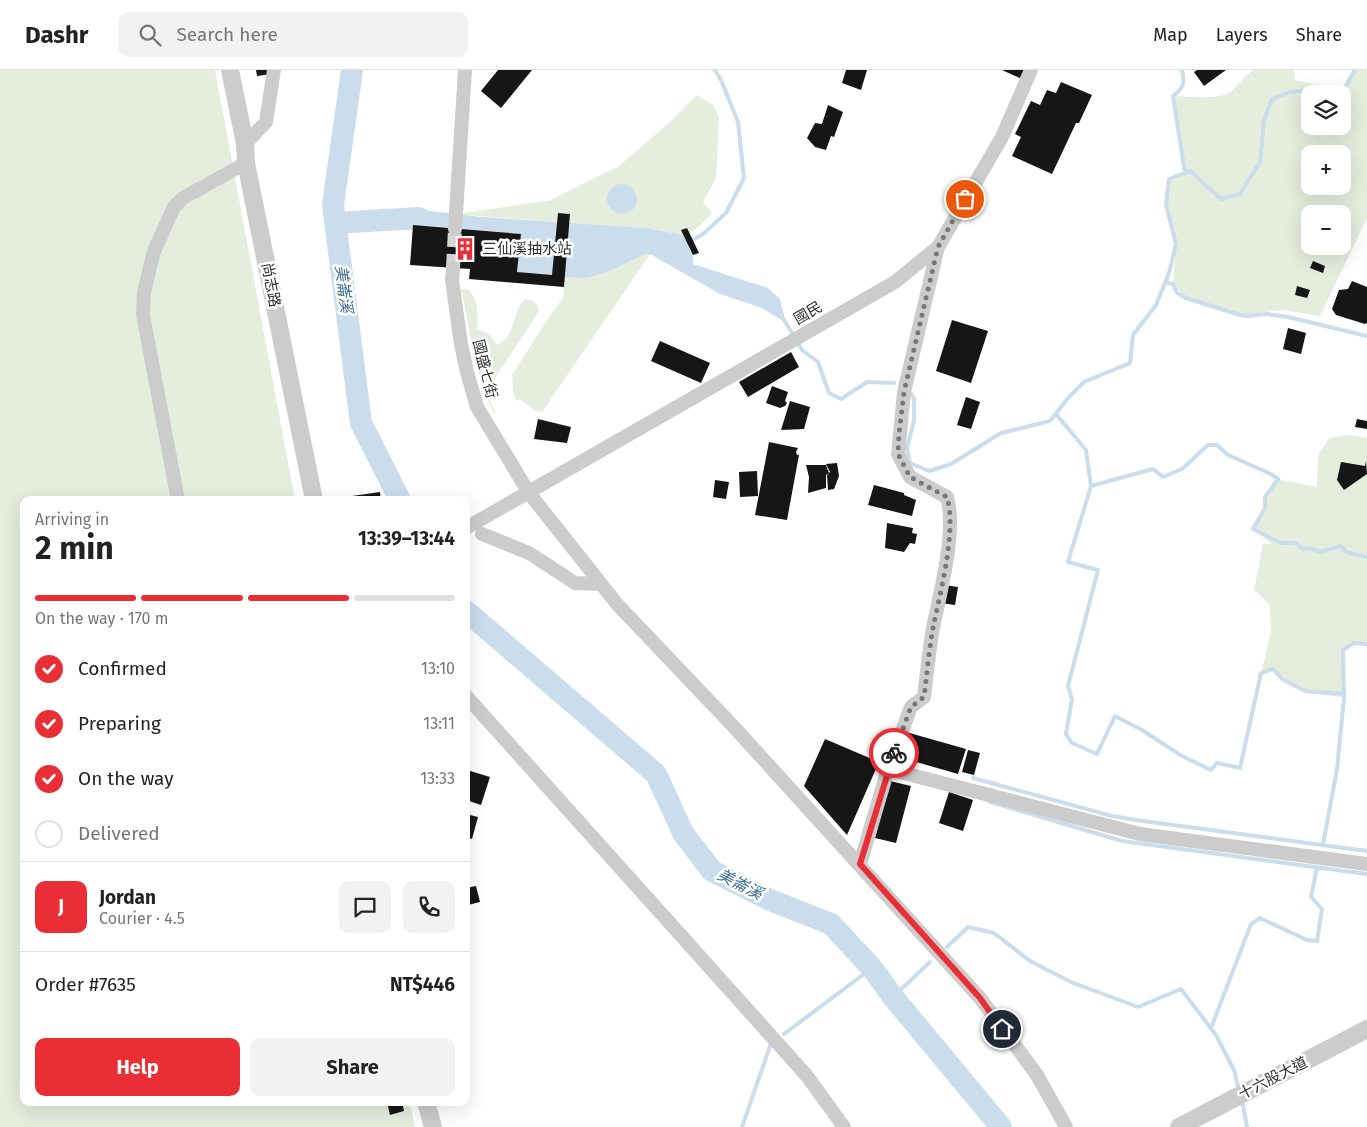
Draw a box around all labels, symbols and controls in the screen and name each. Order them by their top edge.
search box [118,12,468,57]
text: Dashr [25,21,88,49]
icon: search [136,21,164,49]
text: Search here [176,23,278,46]
text: Map [1153,24,1188,46]
text: Layers [1216,24,1268,46]
text: Share [1296,24,1342,46]
map controls [1301,85,1351,255]
button: layers [1301,85,1351,135]
button: + [1301,145,1351,195]
pin [944,178,986,220]
icon: bag [951,185,979,213]
button: − [1301,205,1351,255]
building icon: 三仙溪抽水站 [452,236,478,262]
place label: 三仙溪抽水站 [482,240,572,258]
street label: 尚志路 [258,261,284,309]
water label: 美崙溪 [332,264,357,316]
street label: 國民 [791,298,825,328]
street label: 國盛七街 [469,338,501,400]
text: Arriving in [35,510,109,529]
text: 13:39–13:44 [358,527,455,550]
text: 2 min [35,529,114,567]
text: On the way · 170 m [35,609,168,628]
icon: check [35,655,63,683]
text: Confirmed [78,657,167,680]
text: 13:10 [421,659,455,678]
icon: check [35,710,63,738]
text: Preparing [78,712,161,735]
text: 13:11 [423,714,455,733]
courier [869,728,919,778]
icon: bike [880,739,908,767]
icon: check [35,765,63,793]
text: On the way [78,767,174,790]
text: 13:33 [420,769,455,788]
text: Delivered [78,822,160,845]
water label: 美崙溪 [714,865,767,904]
button: chat [339,881,391,933]
button: phone [403,881,455,933]
text: Jordan [99,886,156,909]
text: J [58,895,64,918]
text: Courier · 4.5 [99,909,185,928]
text: Order #7635 [35,973,136,996]
text: NT$446 [390,973,455,996]
pin [981,1008,1023,1050]
icon: home [988,1015,1016,1043]
button: Help [35,1038,240,1096]
button: Share [250,1038,455,1096]
street label: 十六股大道 [1235,1053,1311,1103]

